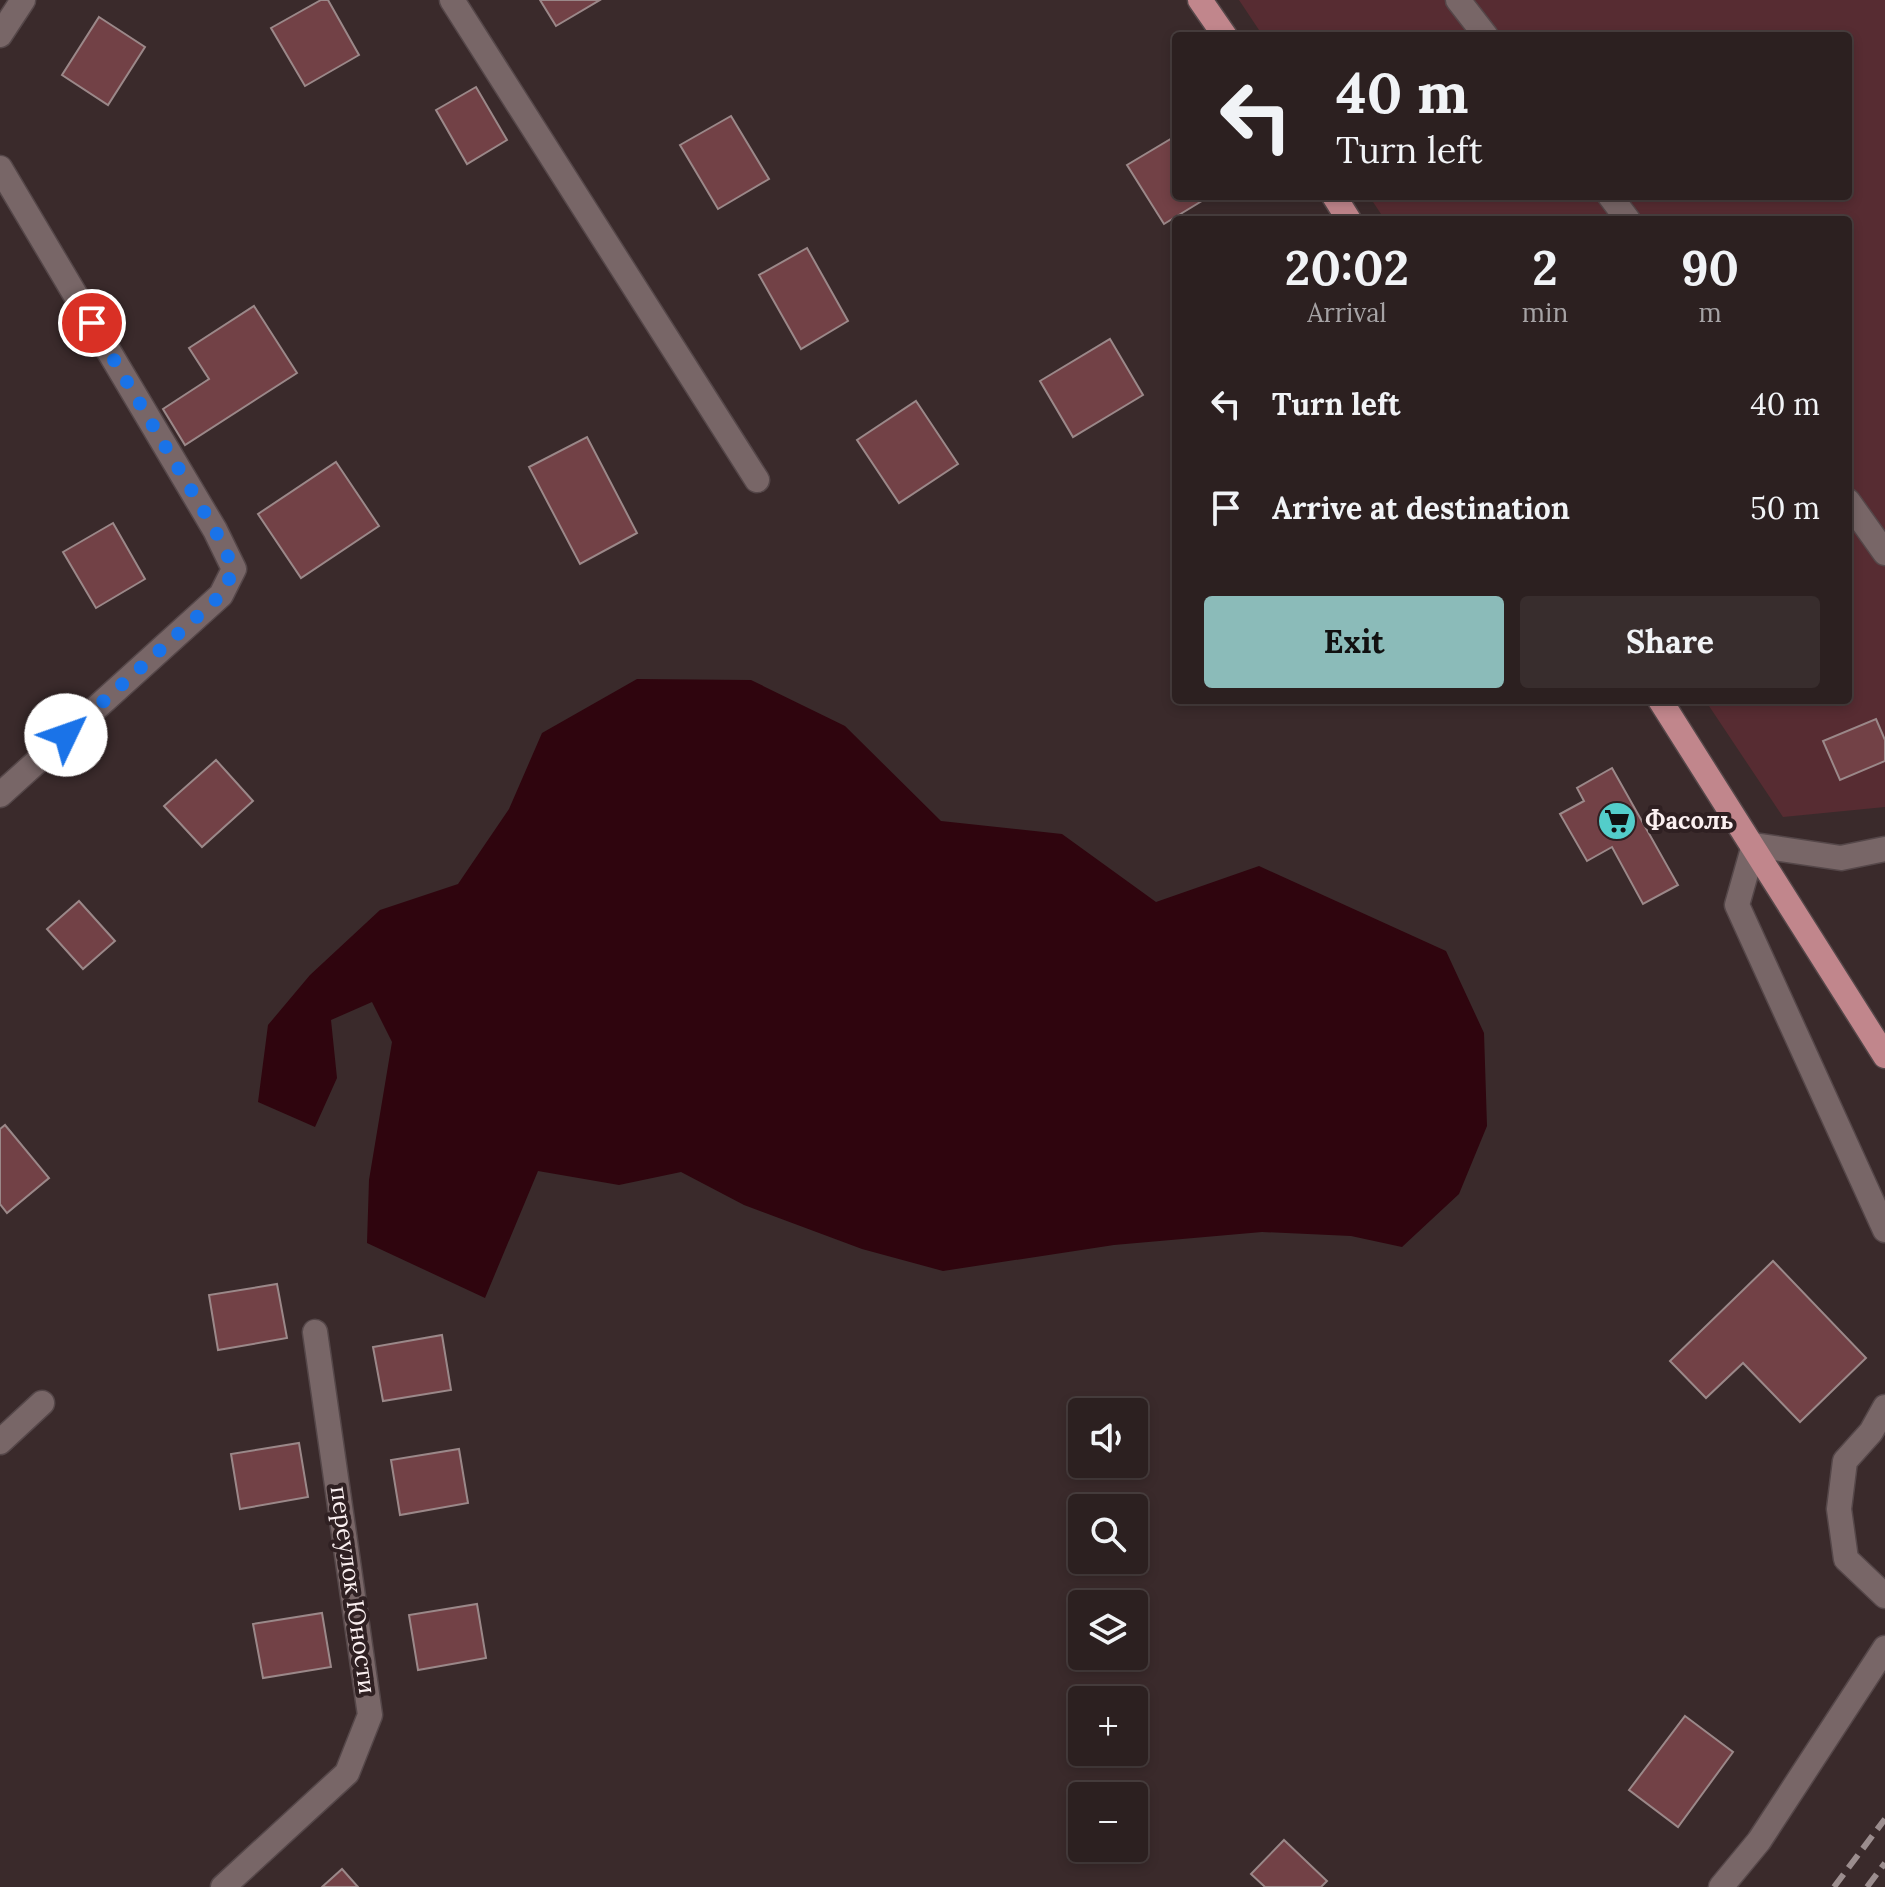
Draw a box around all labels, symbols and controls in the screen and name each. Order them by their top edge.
text: 40 m [1336,57,1469,128]
icon: left [1204,64,1308,168]
text: Turn left [1336,127,1483,173]
text: 20:02 [1285,237,1409,298]
text: 2 [1532,237,1558,298]
text: 90 [1681,237,1739,298]
pin [58,289,126,357]
text: Arrival [1307,296,1387,329]
text: min [1522,296,1568,329]
text: m [1698,296,1722,329]
icon: arrive [70,301,114,345]
icon: left [1204,382,1248,426]
text: Turn left [1272,385,1400,423]
text: 40 m [1750,385,1820,423]
icon: arrive [1204,486,1248,530]
text: Arrive at destination [1272,489,1570,527]
text: 50 m [1750,489,1820,527]
button: Exit [1204,596,1504,688]
button: Share [1520,596,1820,688]
position arrow [24,693,108,777]
supermarket icon: Фасоль [1596,800,1638,842]
place label: Фасоль [1645,805,1734,836]
map controls [1068,1398,1148,1862]
button: sound [1068,1398,1148,1478]
street label: переулок Юности [324,1484,383,1696]
button: search [1068,1494,1148,1574]
button: layers [1068,1590,1148,1670]
button: + [1068,1686,1148,1766]
button: − [1068,1782,1148,1862]

